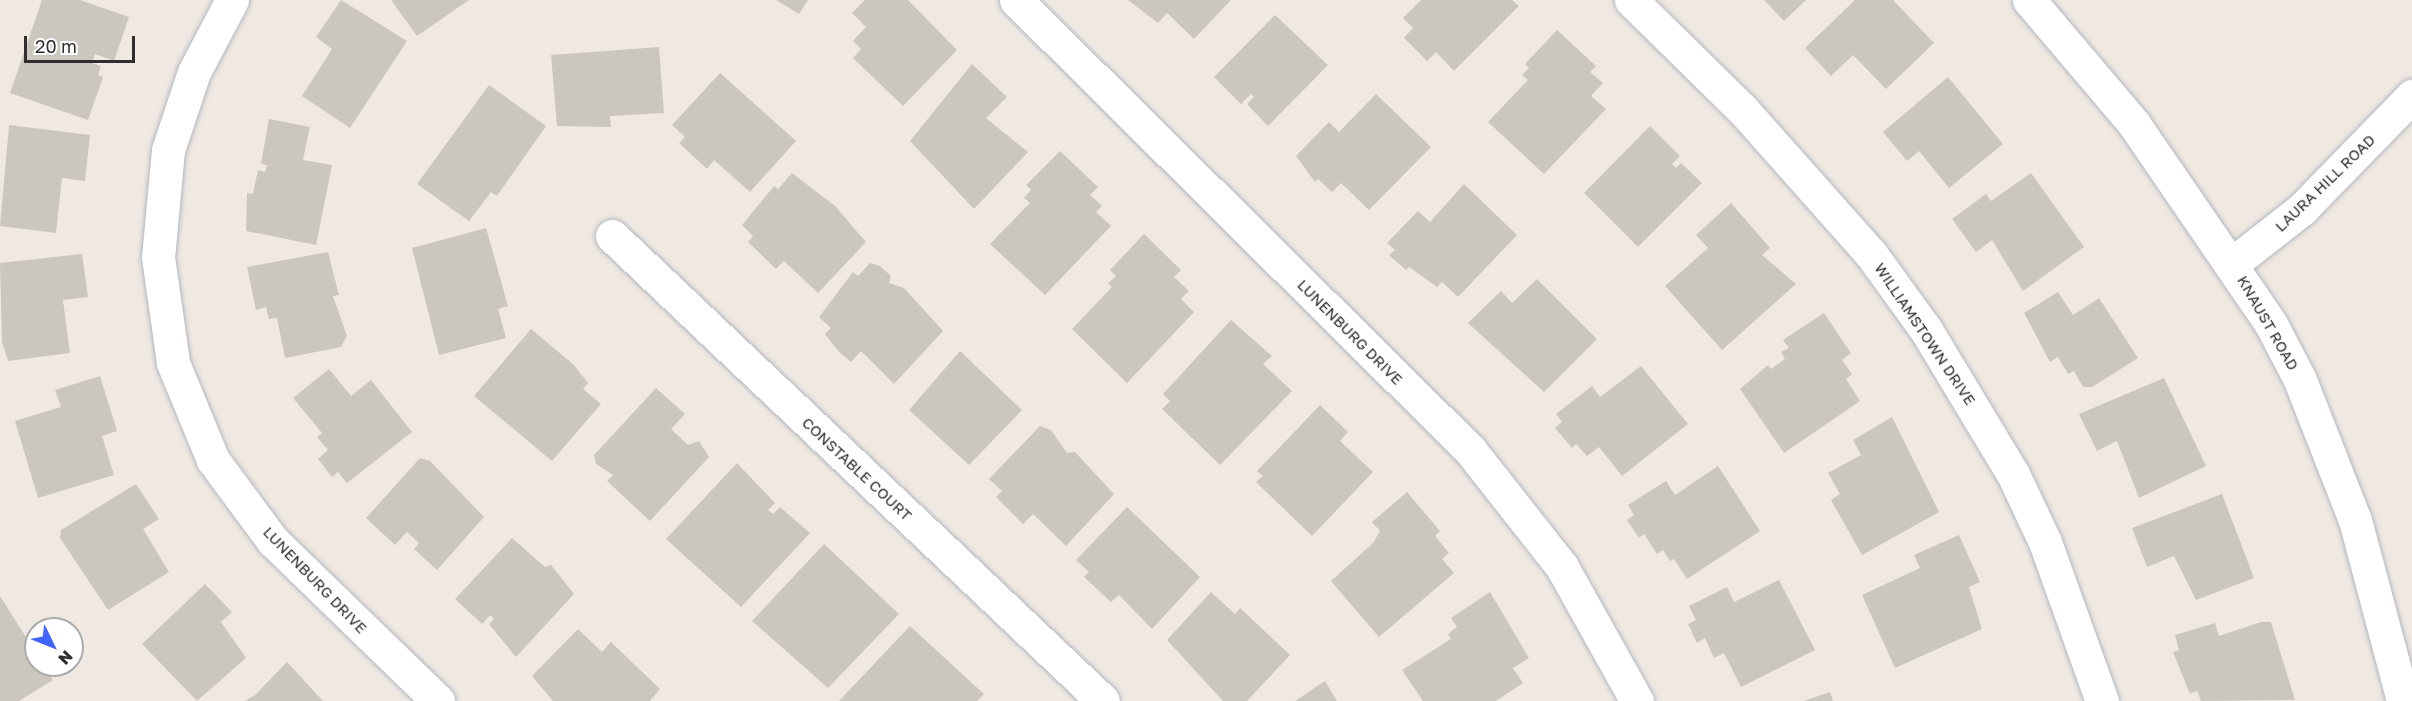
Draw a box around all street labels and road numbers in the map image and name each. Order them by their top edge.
street label: LAURA HILL ROAD [2271,131,2379,235]
street label: WILLIAMSTOWN DRIVE [1871,260,1979,408]
street label: KNAUST ROAD [2234,272,2302,374]
street label: LUNENBURG DRIVE [1294,276,1406,388]
street label: CONSTABLE COURT [798,414,916,524]
street label: LUNENBURG DRIVE [260,523,370,637]

